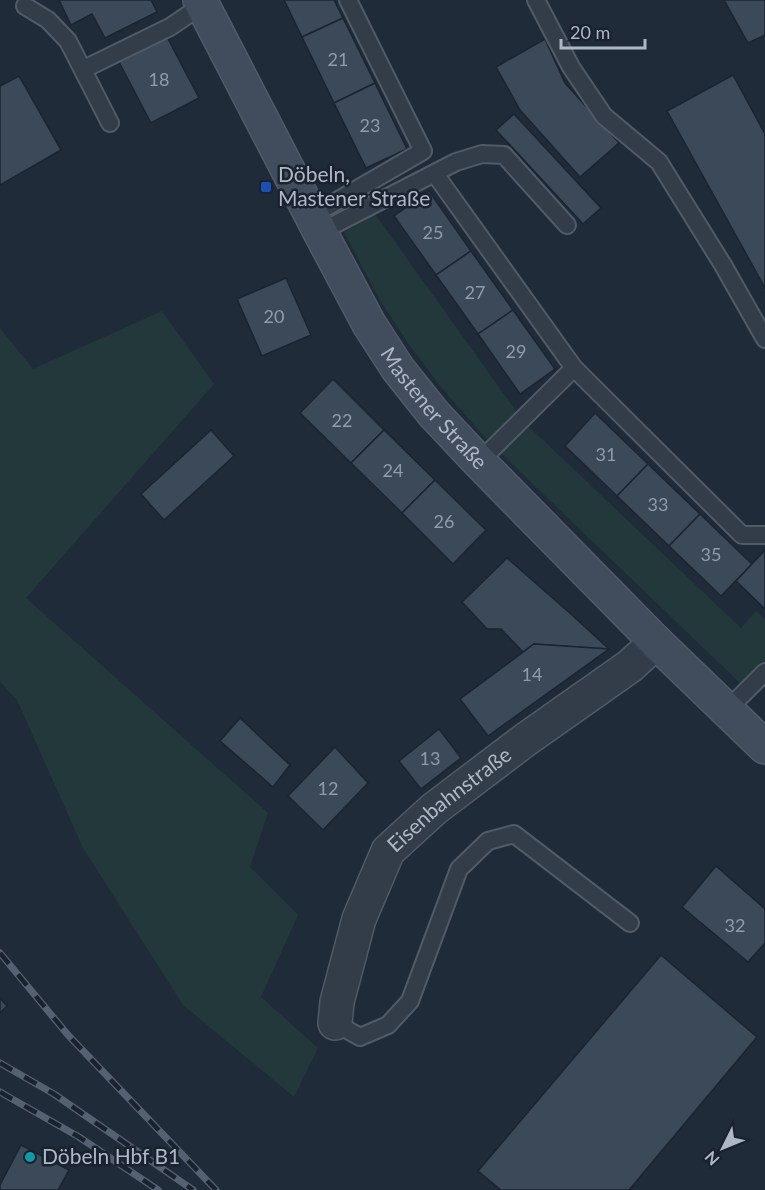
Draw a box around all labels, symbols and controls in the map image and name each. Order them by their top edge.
scale bar [561,12,645,50]
text: 20 m [570,21,610,43]
house number: 21 [328,48,348,70]
house number: 18 [149,68,169,90]
house number: 23 [360,114,380,136]
place label: Döbeln, Mastener Straße [278,161,430,210]
marker: Döbeln, Mastener Straße [259,180,273,194]
house number: 25 [423,221,443,243]
house number: 27 [465,281,485,303]
house number: 20 [264,305,284,327]
house number: 29 [506,340,526,362]
street label: Mastener Straße [376,342,493,474]
house number: 22 [332,409,352,431]
house number: 31 [596,443,616,465]
house number: 24 [383,459,403,481]
house number: 33 [648,493,668,515]
house number: 26 [434,510,454,532]
house number: 35 [701,543,721,565]
house number: 14 [522,663,542,685]
street label: Eisenbahnstraße [381,741,516,857]
house number: 13 [420,747,440,769]
house number: 12 [318,777,338,799]
house number: 32 [725,914,745,936]
north arrow [693,1118,753,1178]
place label: Döbeln Hbf B1 [42,1143,180,1168]
text: N [701,1148,723,1170]
marker: Döbeln Hbf B1 [23,1150,37,1164]

